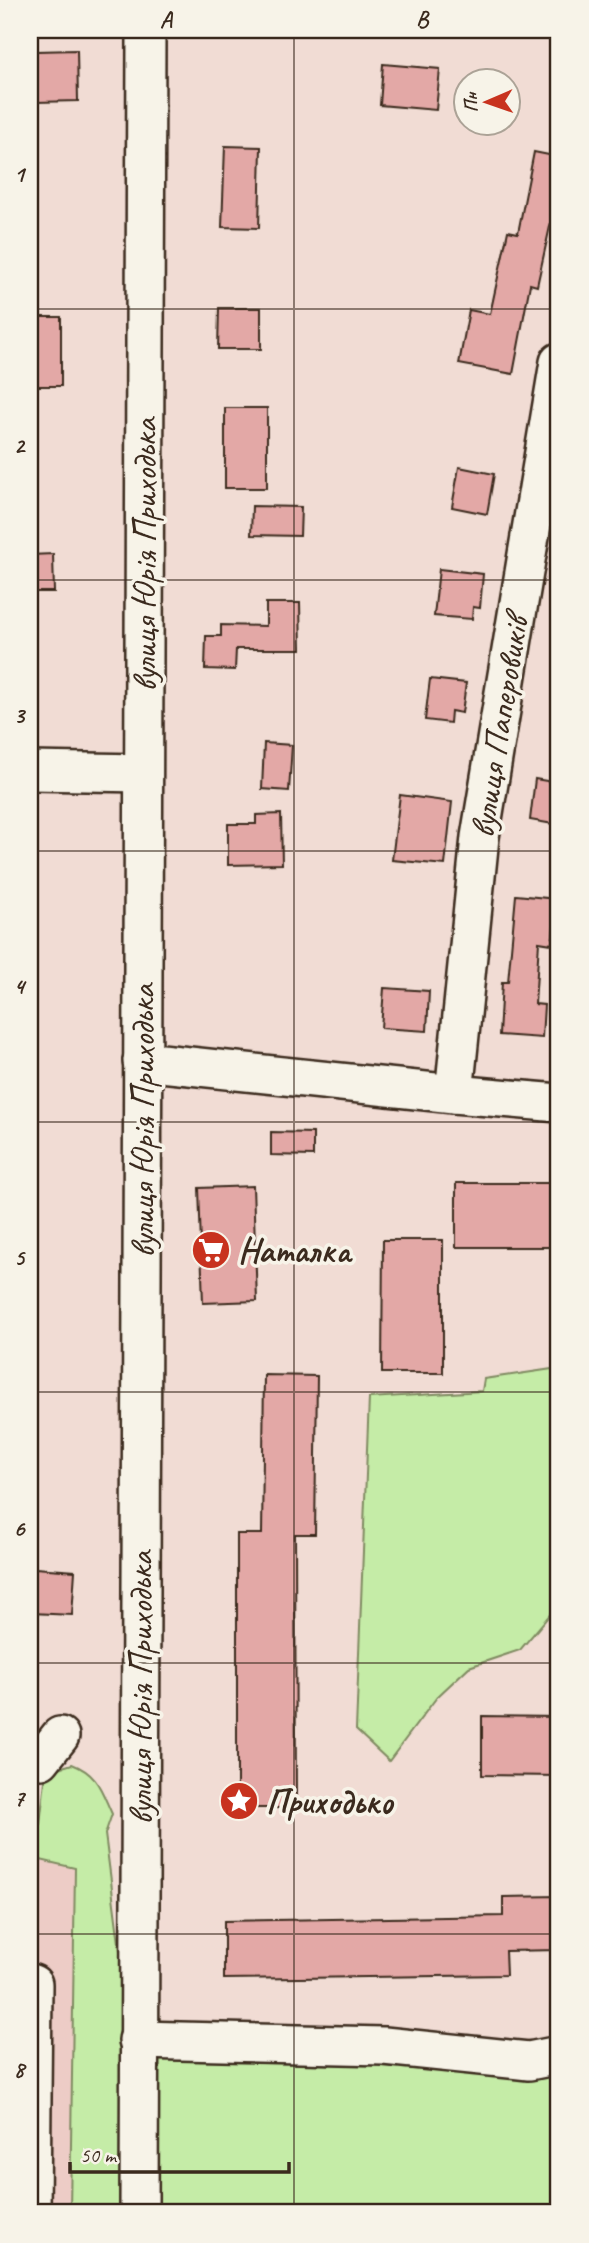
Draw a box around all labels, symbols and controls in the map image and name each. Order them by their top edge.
text: A [160,5,174,34]
text: B [416,5,430,34]
north arrow [452,66,522,136]
text: Пн [459,91,483,113]
text: 1 [14,160,27,189]
street label: вулиця Юрія Приходька [122,416,167,692]
text: 2 [14,431,27,460]
street label: вулиця Паперовиків [459,605,540,841]
text: 3 [14,701,27,730]
text: 4 [14,972,27,1001]
street label: вулиця Юрія Приходька [120,982,165,1258]
place label: Наталка [238,1228,353,1273]
supermarket icon: Наталка [190,1229,232,1271]
text: 5 [14,1243,26,1272]
text: 6 [14,1514,27,1543]
street label: вулиця Юрія Приходька [118,1549,163,1825]
place label: Приходько [266,1779,395,1824]
place icon: Приходько [218,1780,260,1822]
text: 7 [14,1784,27,1813]
text: 8 [14,2055,27,2084]
scale bar [70,2131,289,2175]
text: 50 m [80,2142,118,2168]

